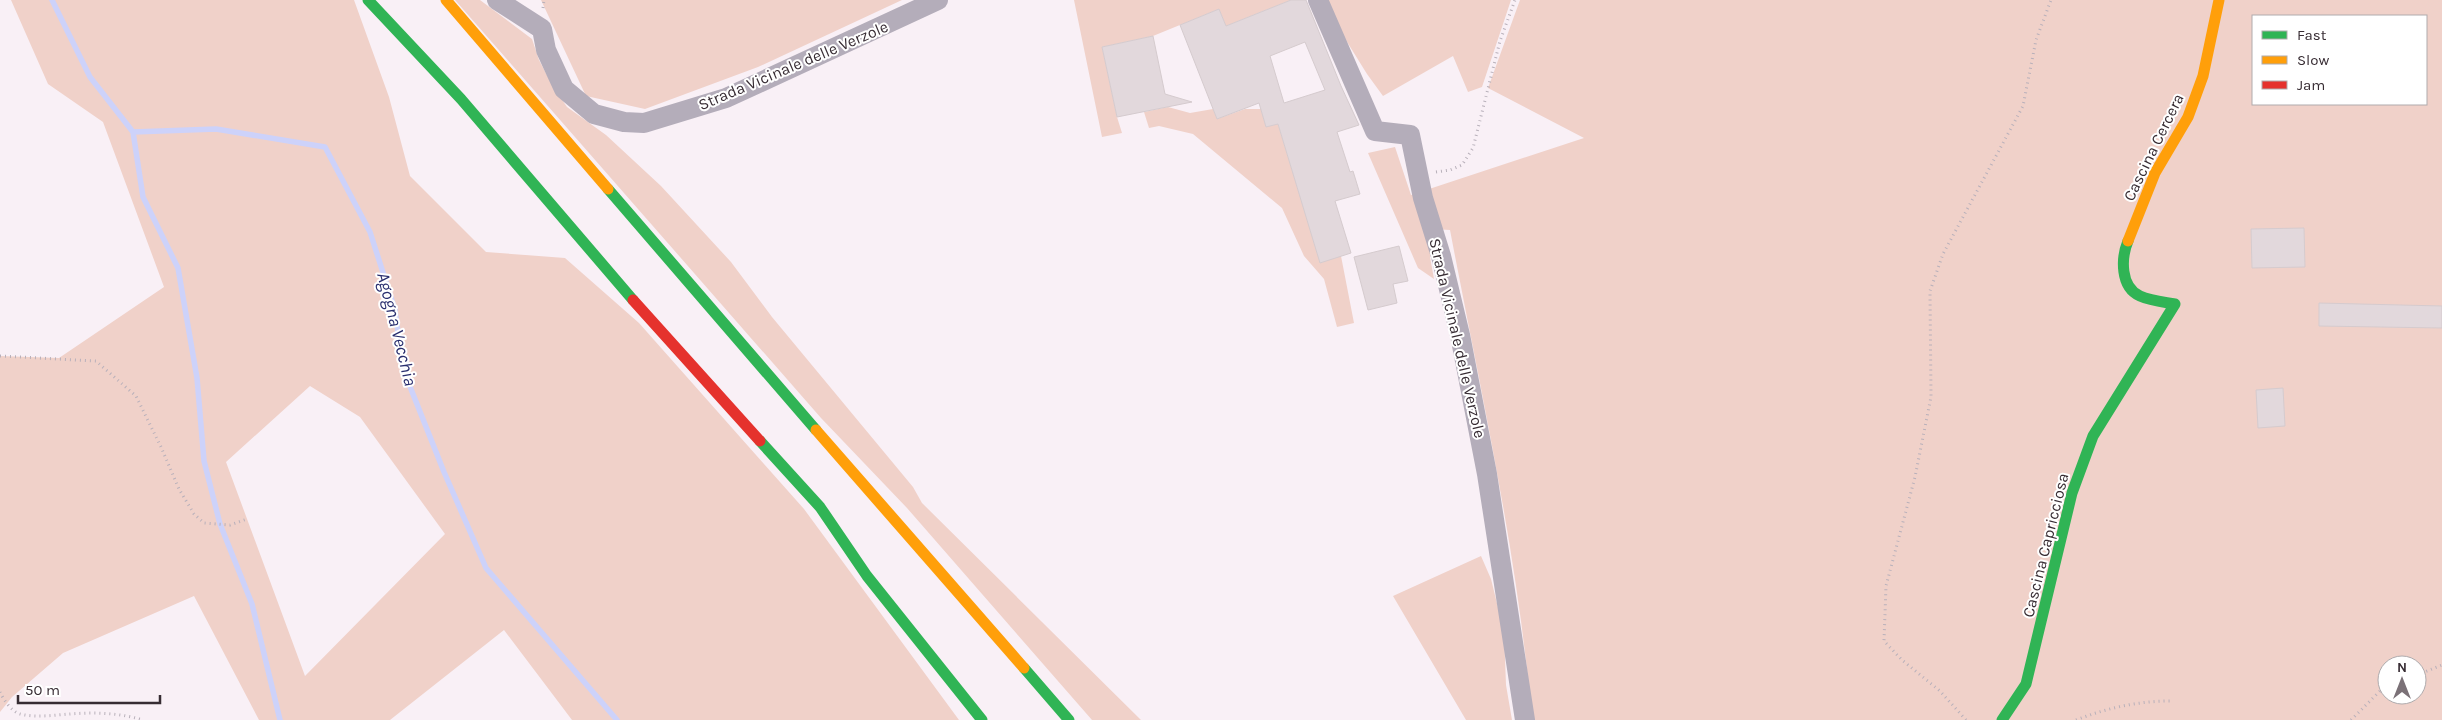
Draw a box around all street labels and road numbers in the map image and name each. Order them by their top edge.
street label: Strada Vicinale delle Verzole [695,17,891,114]
street label: Cascina Cercera [2119,90,2188,204]
street label: Strada Vicinale delle Verzole [1425,236,1490,440]
street label: Cascina Capricciosa [2018,471,2073,619]

